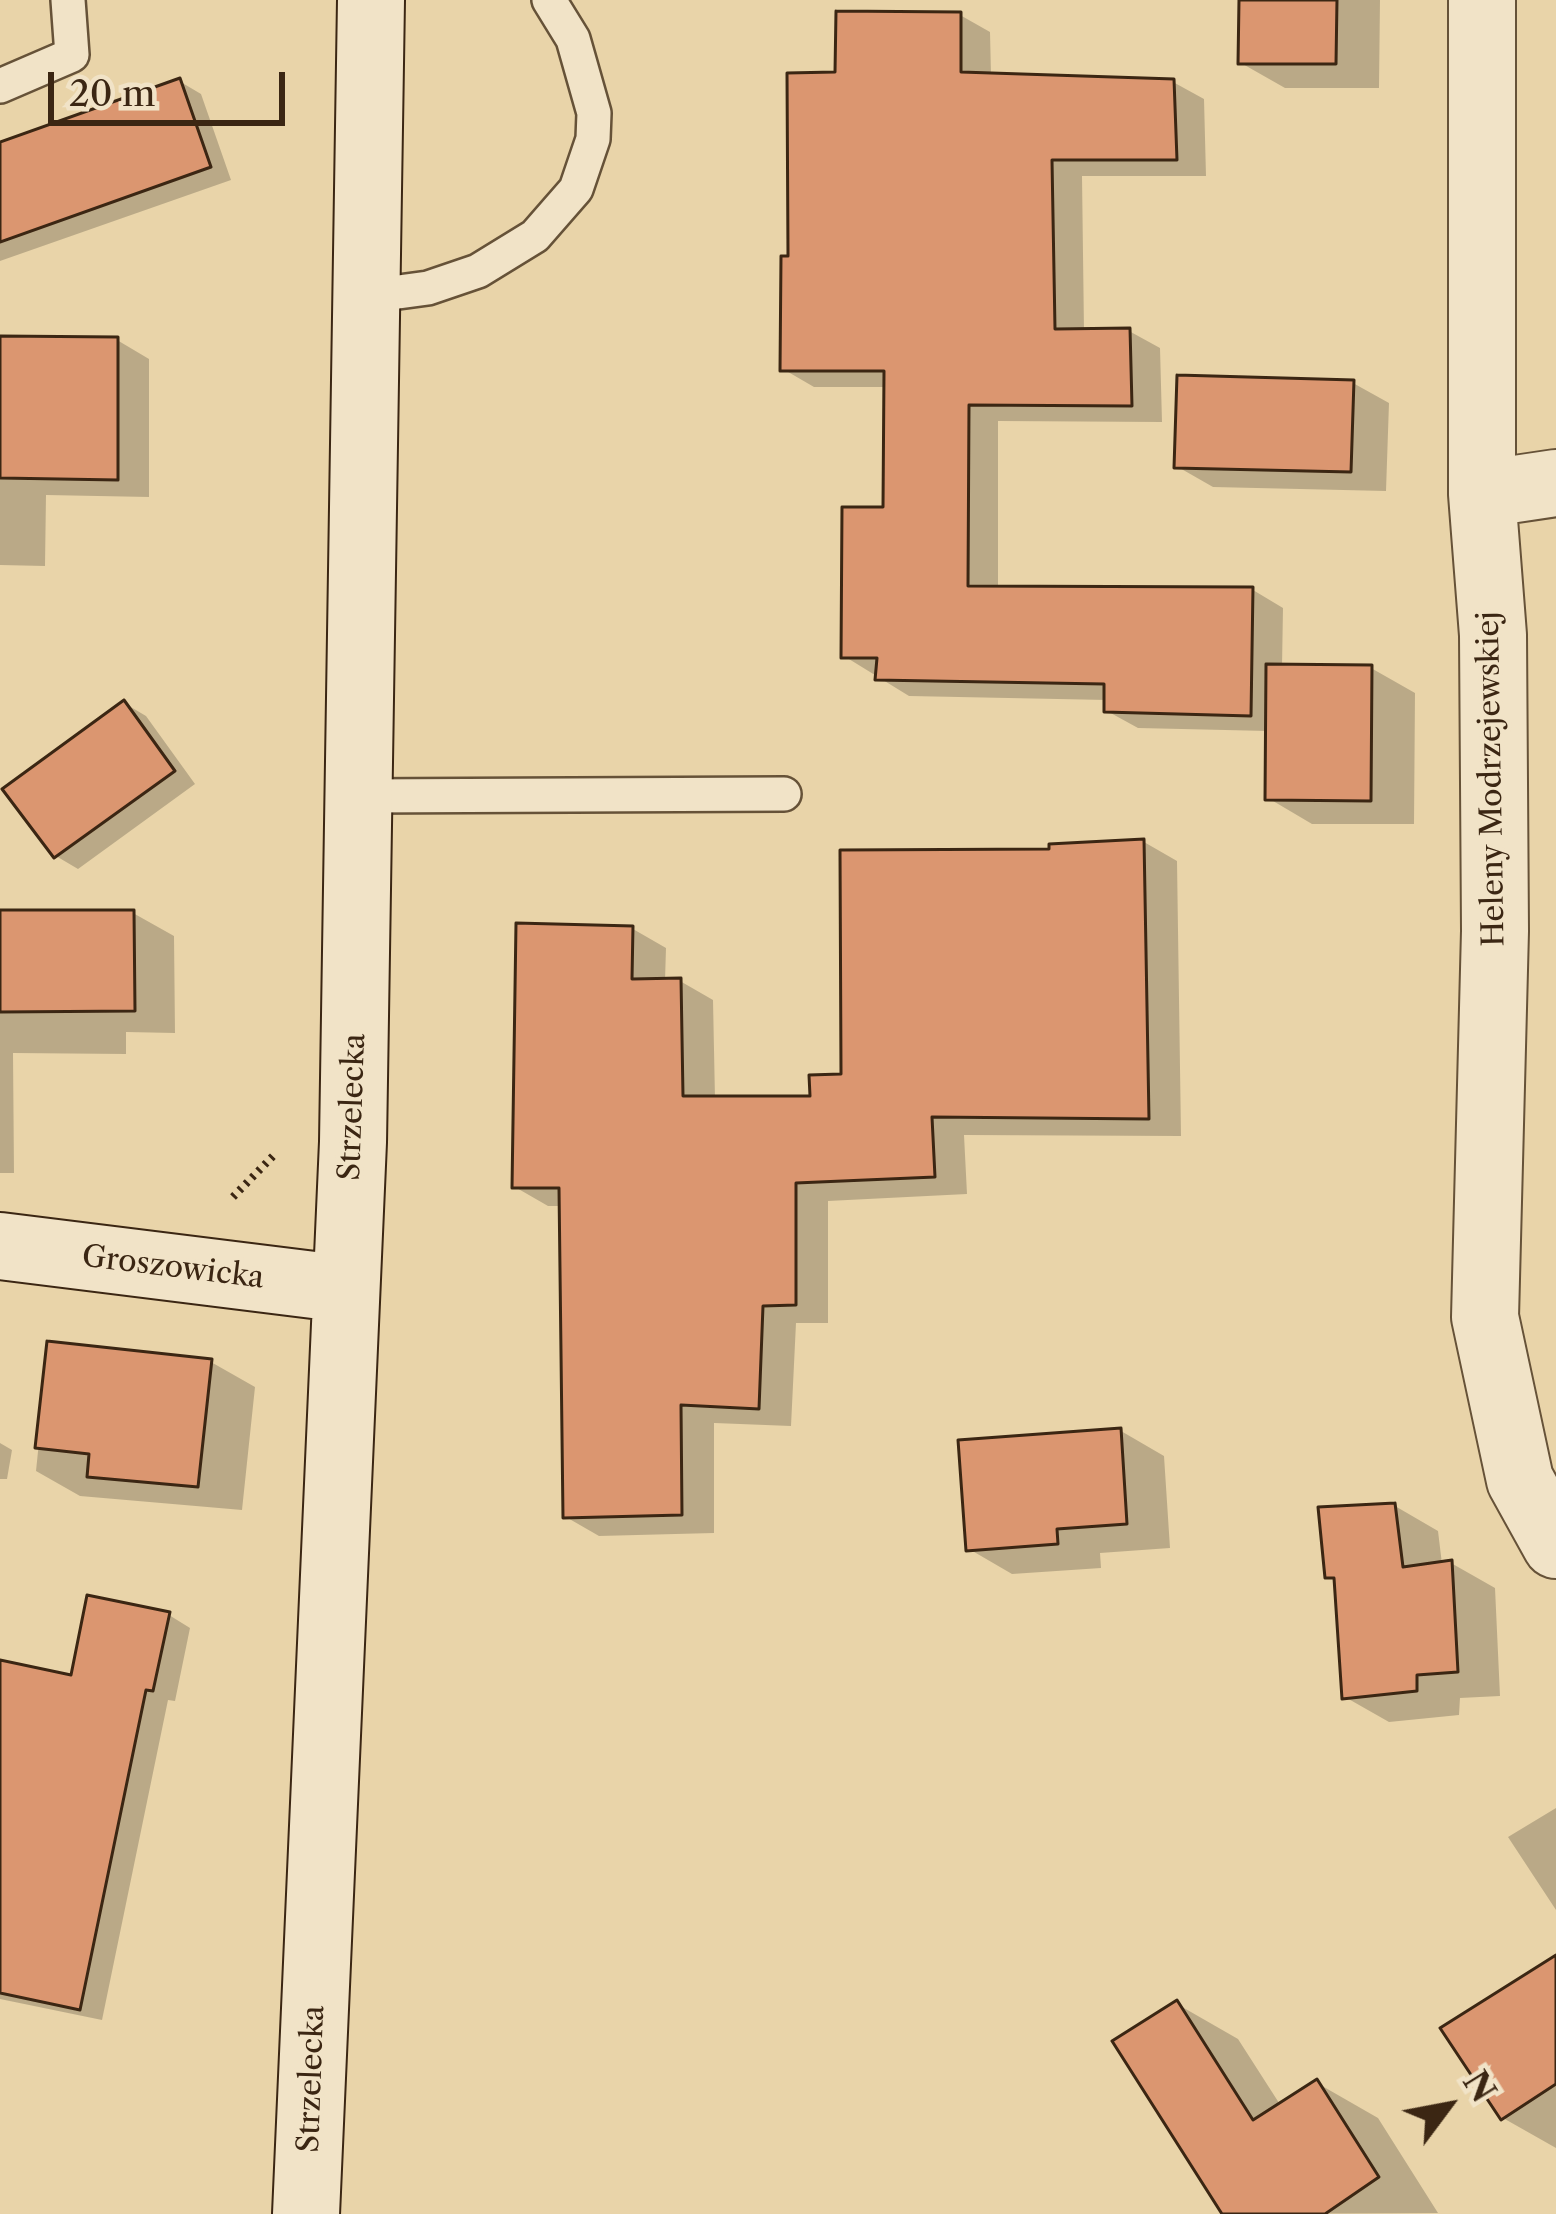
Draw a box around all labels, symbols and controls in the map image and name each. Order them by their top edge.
scale bar [54,48,291,122]
text: 20 m [69,71,156,115]
street label: Heleny Modrzejewskiej [1471,611,1513,947]
street label: Strzelecka [332,1033,374,1181]
street label: Groszowicka [80,1239,266,1297]
street label: Strzelecka [291,2005,333,2153]
north arrow [1388,2046,1508,2166]
text: N [1454,2064,1504,2110]

